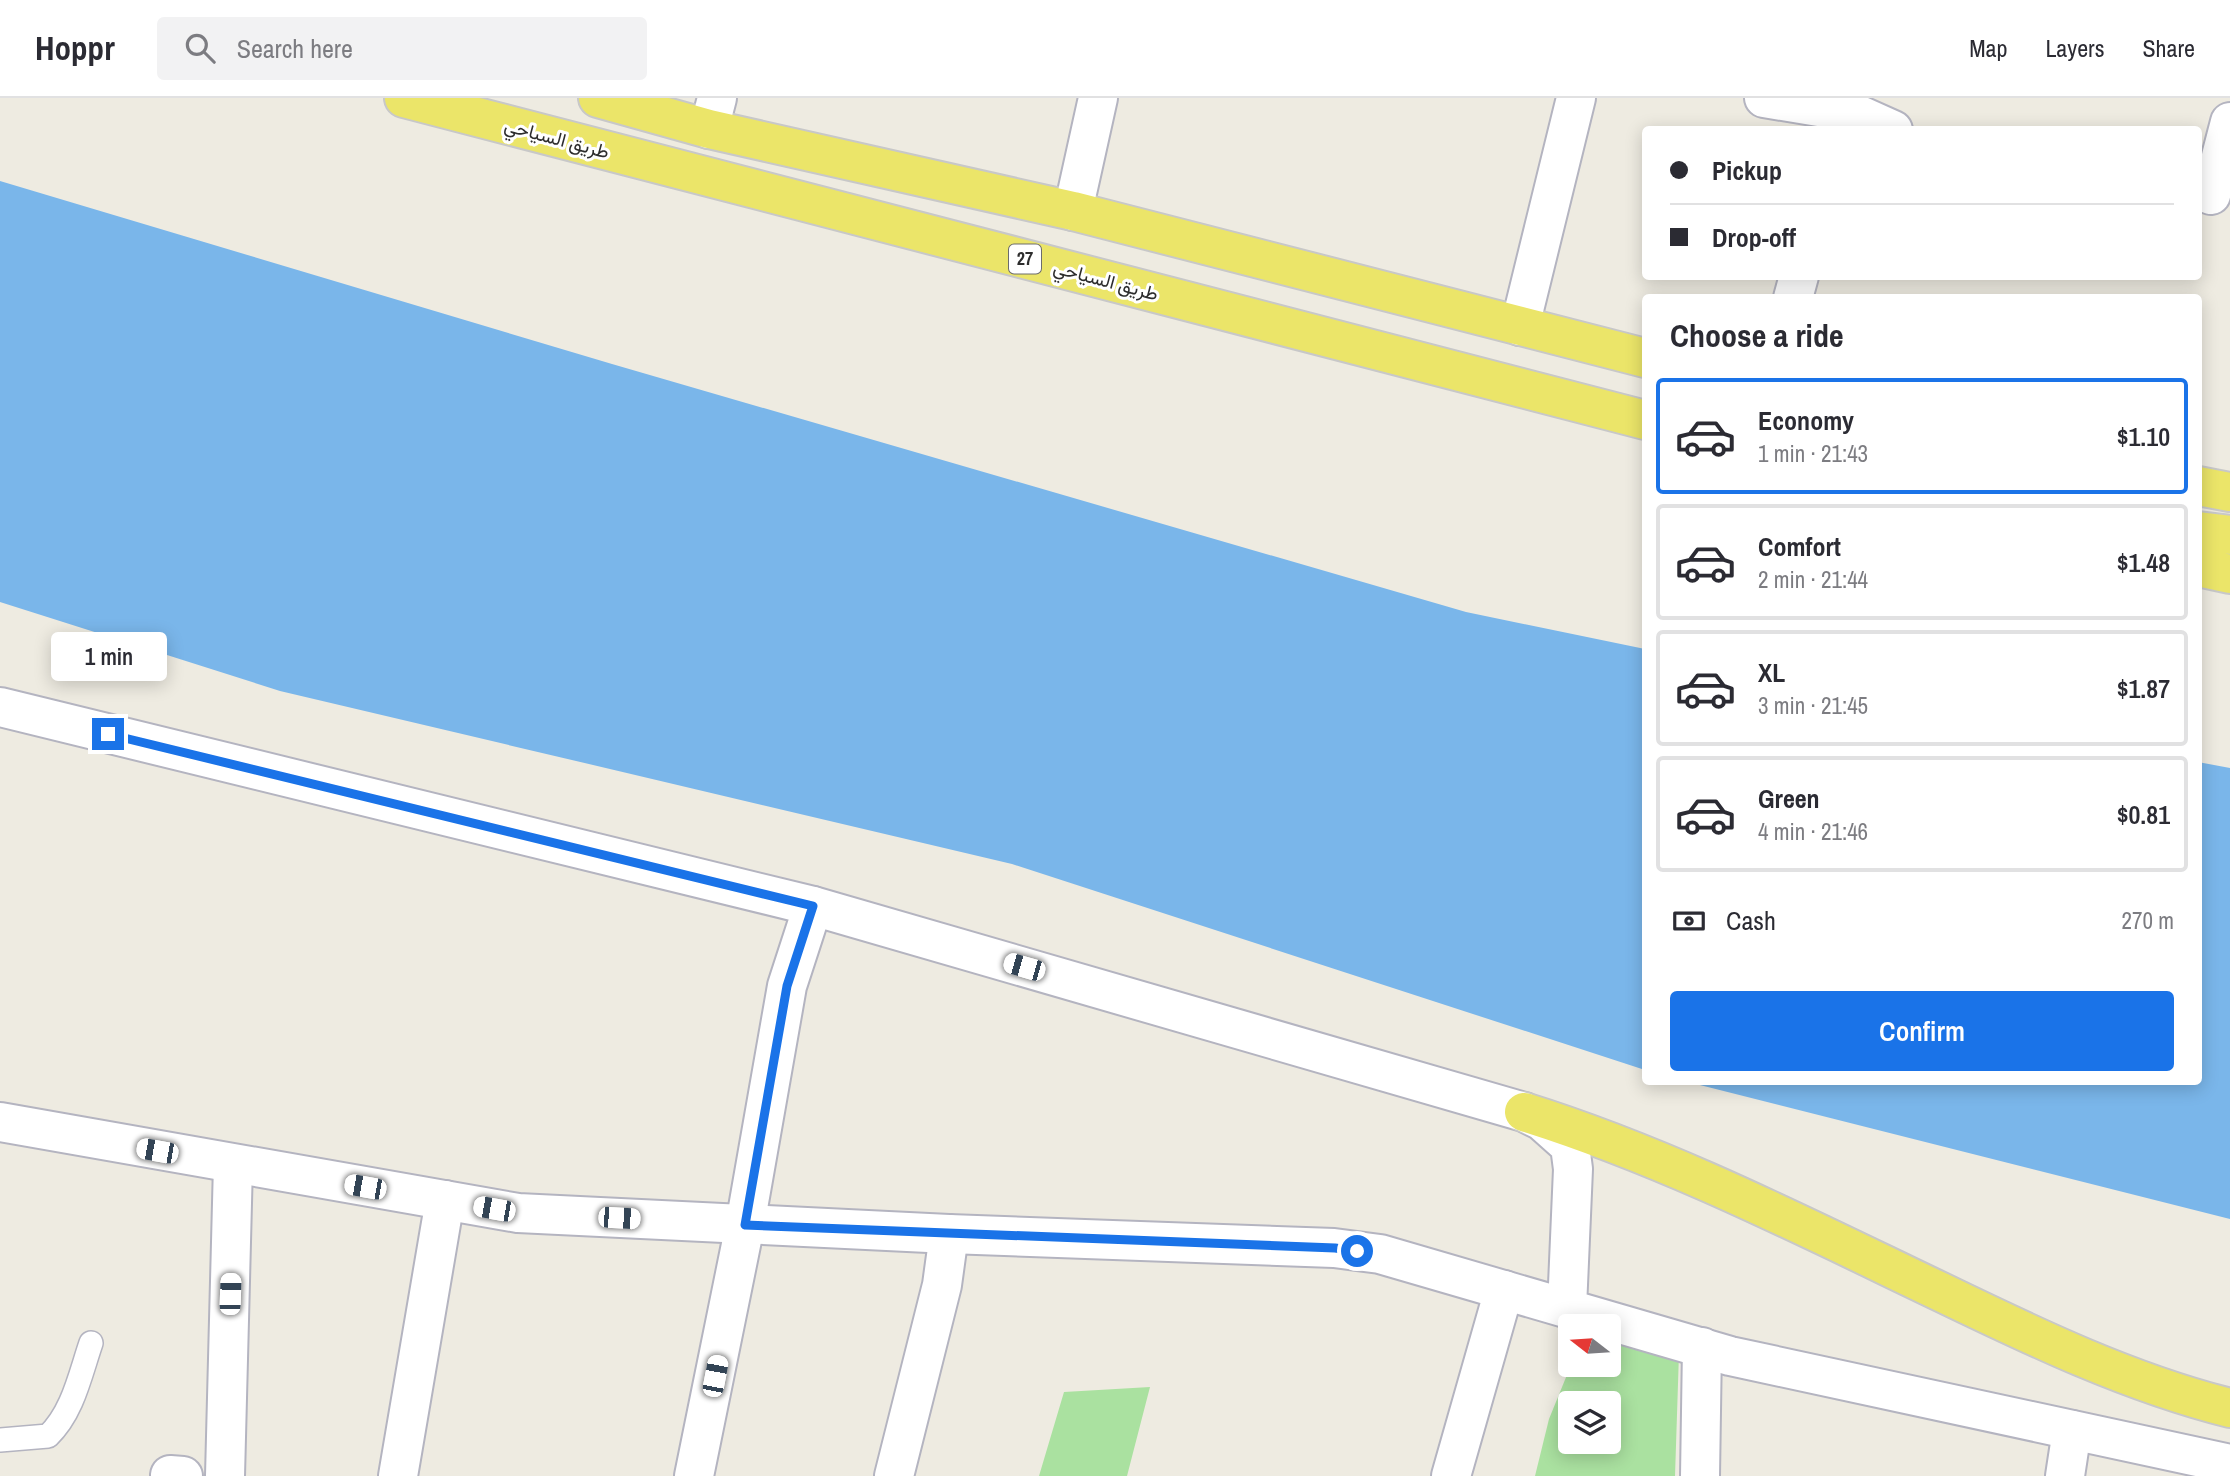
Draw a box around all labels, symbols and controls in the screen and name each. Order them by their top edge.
search box [157,17,647,80]
text: Hoppr [35,26,115,70]
icon: search [181,29,219,67]
text: Search here [237,31,353,66]
text: Map [1969,32,2007,64]
text: Layers [2045,32,2104,64]
text: Share [2142,32,2195,64]
street label: طريق السياحي [501,112,612,167]
text: Pickup [1712,153,1782,188]
text: Drop-off [1712,220,1796,255]
road number: 27 [1009,244,1041,274]
street label: طريق السياحي [1050,254,1161,309]
text: Choose a ride [1670,314,1844,357]
text: Economy [1758,403,1854,438]
icon: car [1674,405,1737,468]
text: $1.10 [2117,419,2170,454]
text: 1 min · 21:43 [1758,438,1868,469]
text: Comfort [1758,529,1841,564]
icon: car [1674,531,1737,594]
text: $1.48 [2117,545,2170,580]
text: 2 min · 21:44 [1758,564,1868,595]
callout: 1 min [50,632,166,682]
text: 1 min [85,641,133,672]
text: XL [1758,655,1785,690]
icon: car [1674,657,1737,720]
text: $1.87 [2117,671,2170,706]
text: 3 min · 21:45 [1758,690,1868,721]
route end [92,718,124,750]
text: Green [1758,781,1820,816]
icon: car [1674,783,1737,846]
text: $0.81 [2117,797,2170,832]
text: 4 min · 21:46 [1758,816,1868,847]
icon: cash [1670,902,1708,940]
text: Cash [1726,903,1776,938]
text: 270 m [2122,905,2174,936]
car [1001,951,1048,983]
button: Confirm [1670,991,2174,1071]
car [135,1137,180,1165]
car [343,1173,388,1201]
car [472,1195,517,1223]
car [598,1206,641,1230]
route start [1341,1235,1373,1267]
car [219,1273,242,1315]
north arrow [1558,1314,1620,1377]
map controls [1558,1314,1621,1454]
car [701,1353,730,1399]
button: layers [1558,1391,1621,1454]

